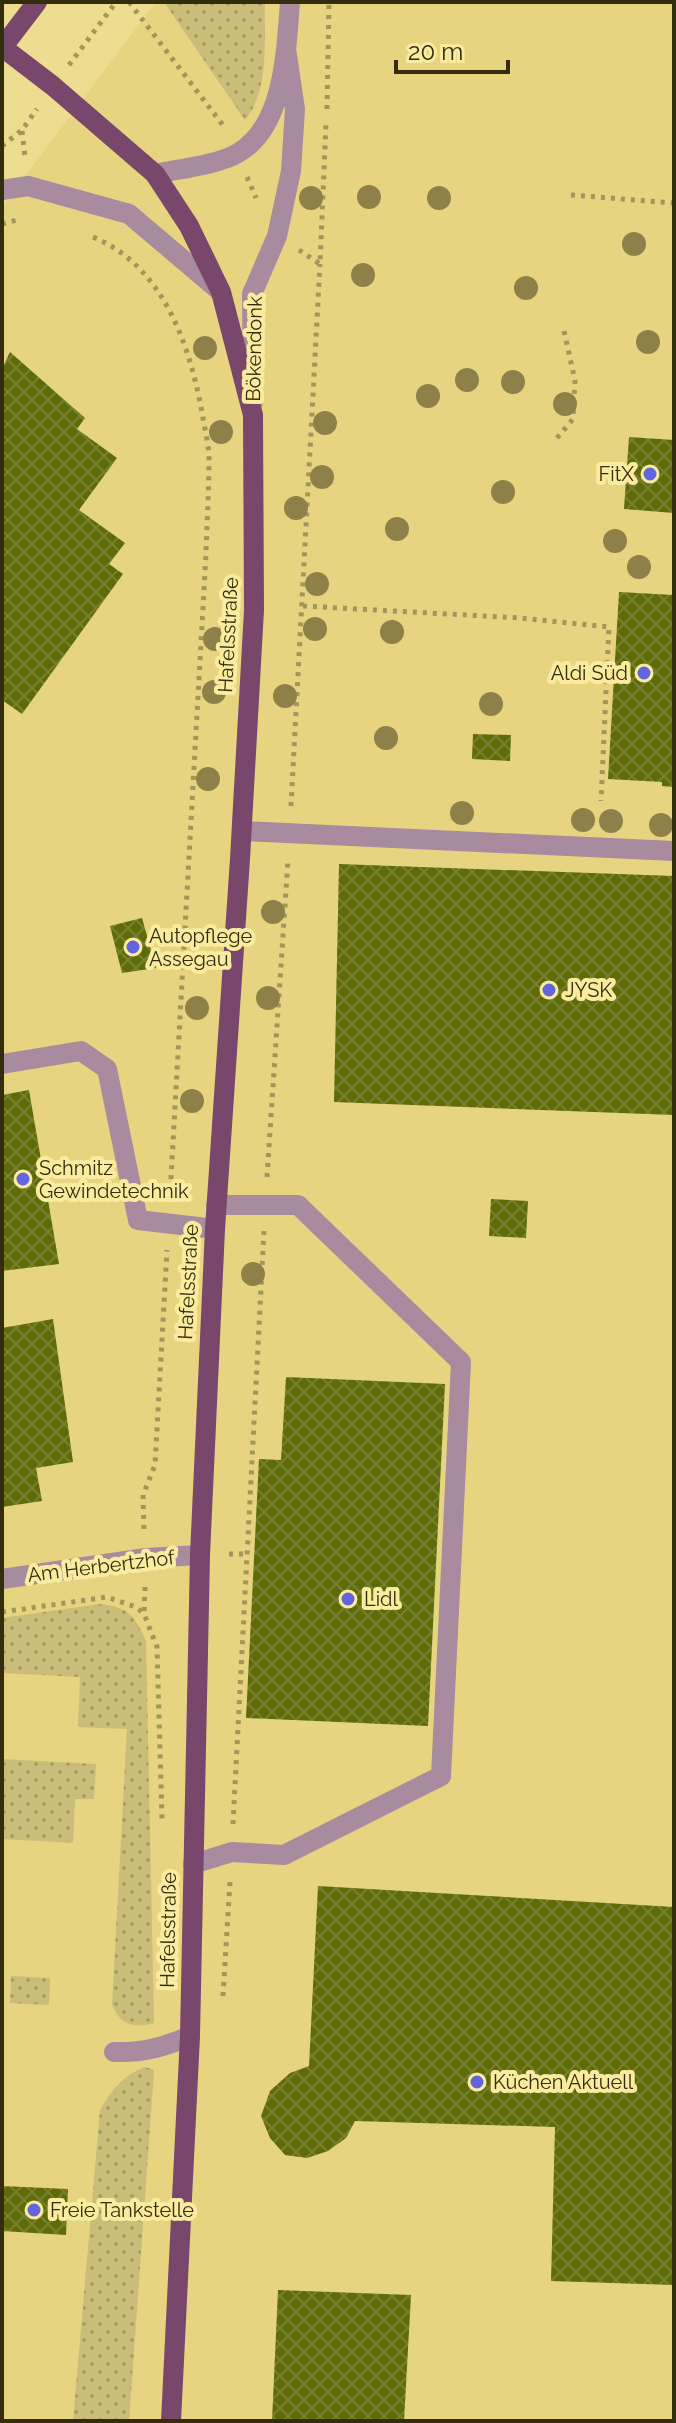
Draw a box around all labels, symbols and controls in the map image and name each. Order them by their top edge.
scale bar [396,24,508,74]
text: 20 m [408,37,463,66]
street label: Bökendonk [241,296,267,402]
place label: FitX [599,462,634,486]
marker: FitX [641,465,659,483]
street label: Hafelsstraße [213,576,243,693]
place label: Aldi Süd [551,661,628,685]
marker: Aldi Süd [635,664,653,682]
place label: Autopflege Assegau [149,924,253,971]
marker: Autopflege Assegau [124,938,142,956]
place label: JYSK [565,978,612,1002]
marker: JYSK [540,981,558,999]
place label: Schmitz Gewindetechnik [39,1156,189,1203]
marker: Schmitz Gewindetechnik [14,1170,32,1188]
street label: Hafelsstraße [173,1223,203,1340]
street label: Am Herbertzhof [26,1545,177,1587]
place label: Lidl [364,1587,398,1611]
marker: Lidl [339,1590,357,1608]
street label: Hafelsstraße [155,1872,181,1988]
place label: Küchen Aktuell [493,2070,634,2094]
marker: Küchen Aktuell [468,2073,486,2091]
place label: Freie Tankstelle [50,2198,194,2222]
marker: Freie Tankstelle [25,2201,43,2219]

